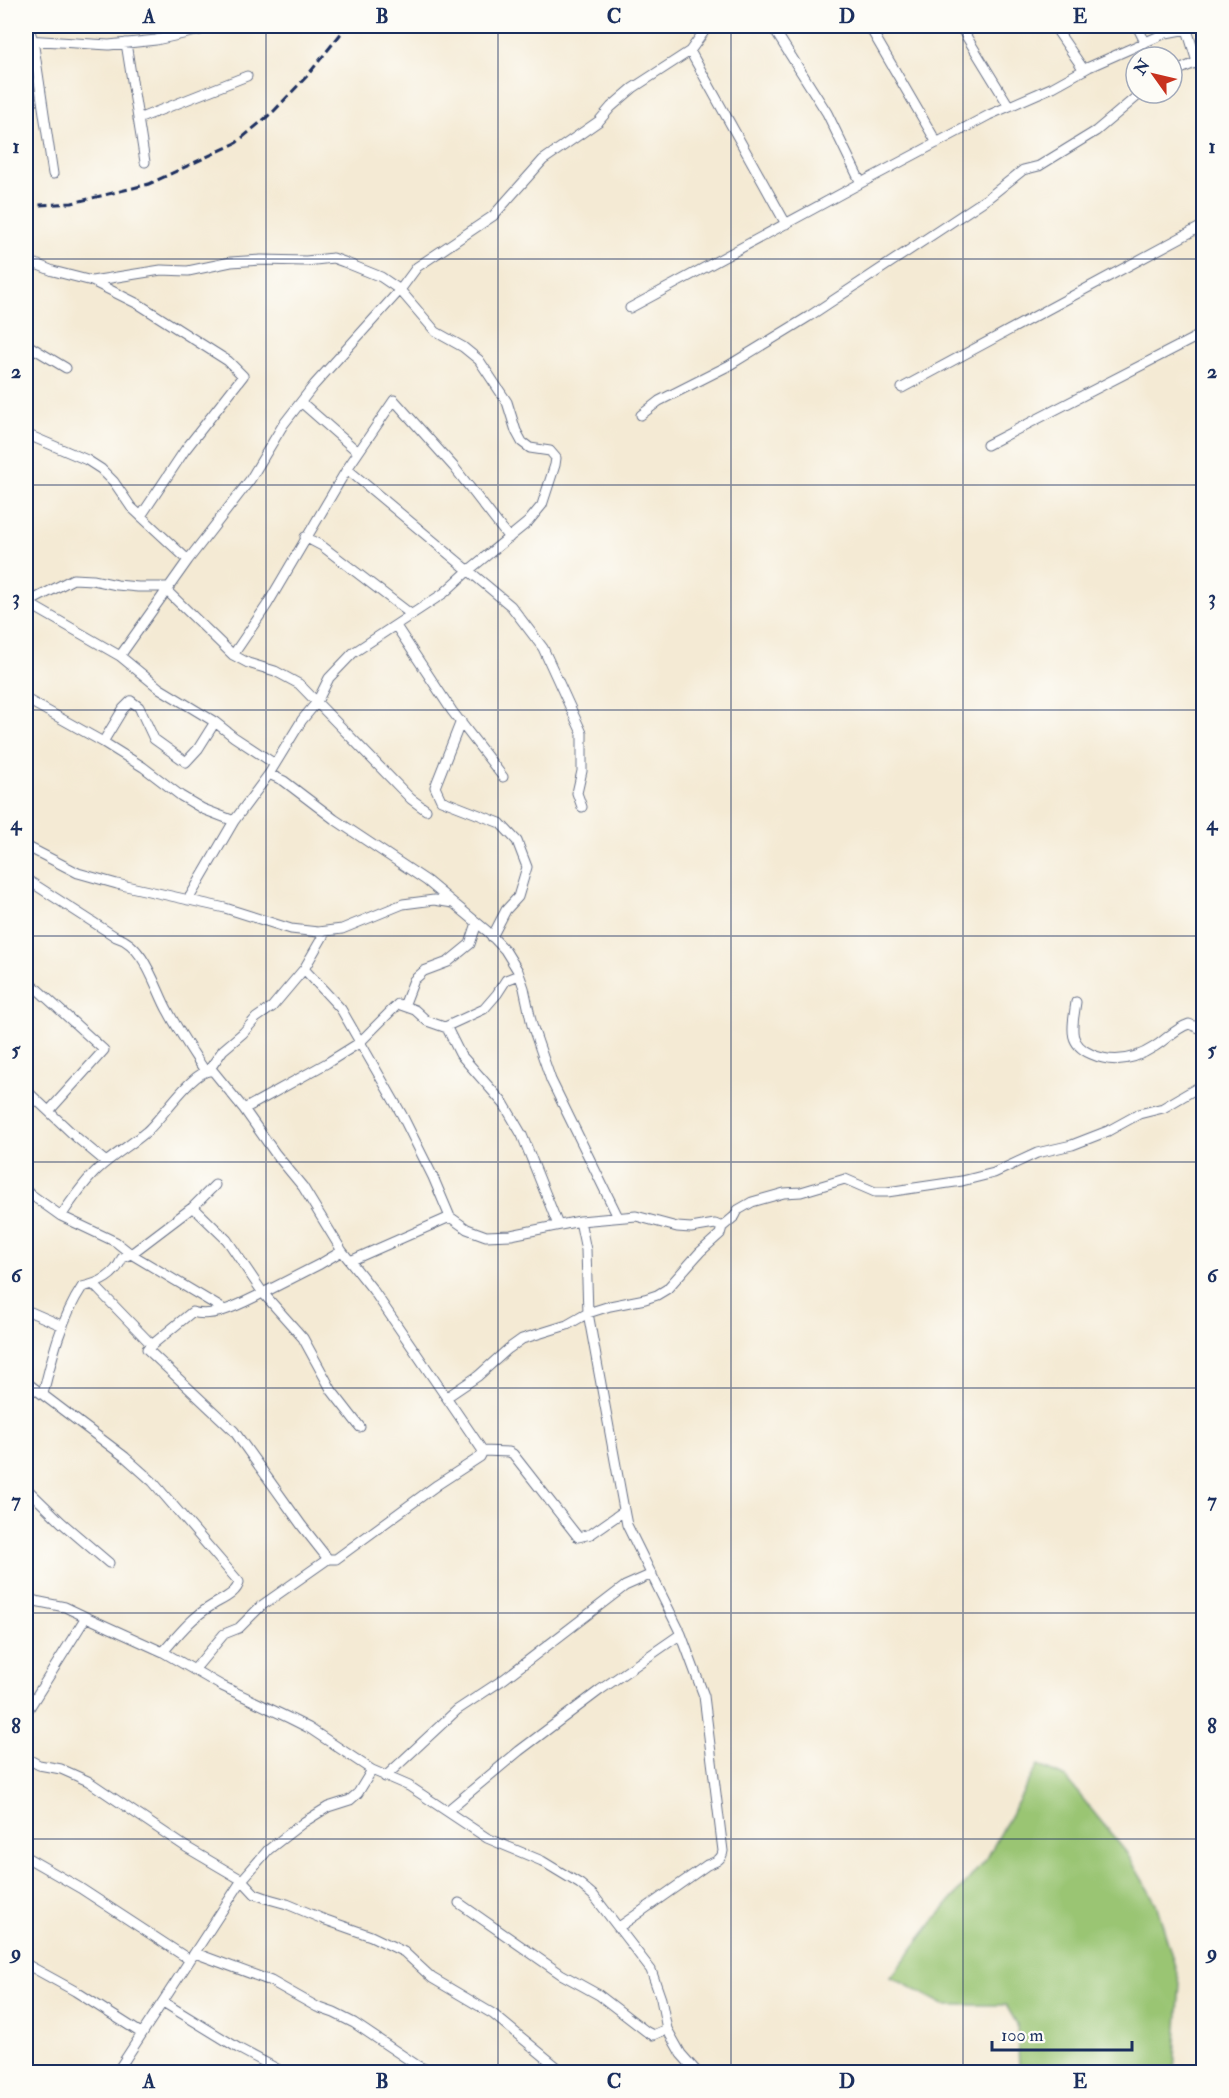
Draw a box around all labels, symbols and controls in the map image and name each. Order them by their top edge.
text: A [142,4,156,29]
text: B [375,4,389,29]
text: C [607,4,621,29]
text: D [839,4,855,29]
text: E [1073,4,1088,29]
north arrow [1124,45,1184,105]
text: N [1130,55,1155,80]
text: 1 [12,134,20,159]
text: 1 [1208,134,1216,159]
text: 2 [11,359,21,384]
text: 2 [1207,359,1217,384]
text: 3 [12,585,20,610]
text: 3 [1208,585,1216,610]
text: 4 [10,811,23,836]
text: 4 [1206,811,1219,836]
text: 5 [12,1037,22,1062]
text: 5 [1208,1037,1218,1062]
text: 6 [11,1263,23,1288]
text: 6 [1207,1263,1219,1288]
text: 7 [11,1488,21,1513]
text: 7 [1207,1488,1217,1513]
text: 8 [11,1714,21,1739]
text: 8 [1207,1714,1217,1739]
text: 9 [9,1940,21,1965]
text: 9 [1205,1940,1217,1965]
scale bar [992,2014,1132,2052]
text: 100 m [1001,2024,1044,2047]
text: A [142,2069,156,2094]
text: B [375,2069,389,2094]
text: C [607,2069,621,2094]
text: D [839,2069,855,2094]
text: E [1073,2069,1088,2094]

